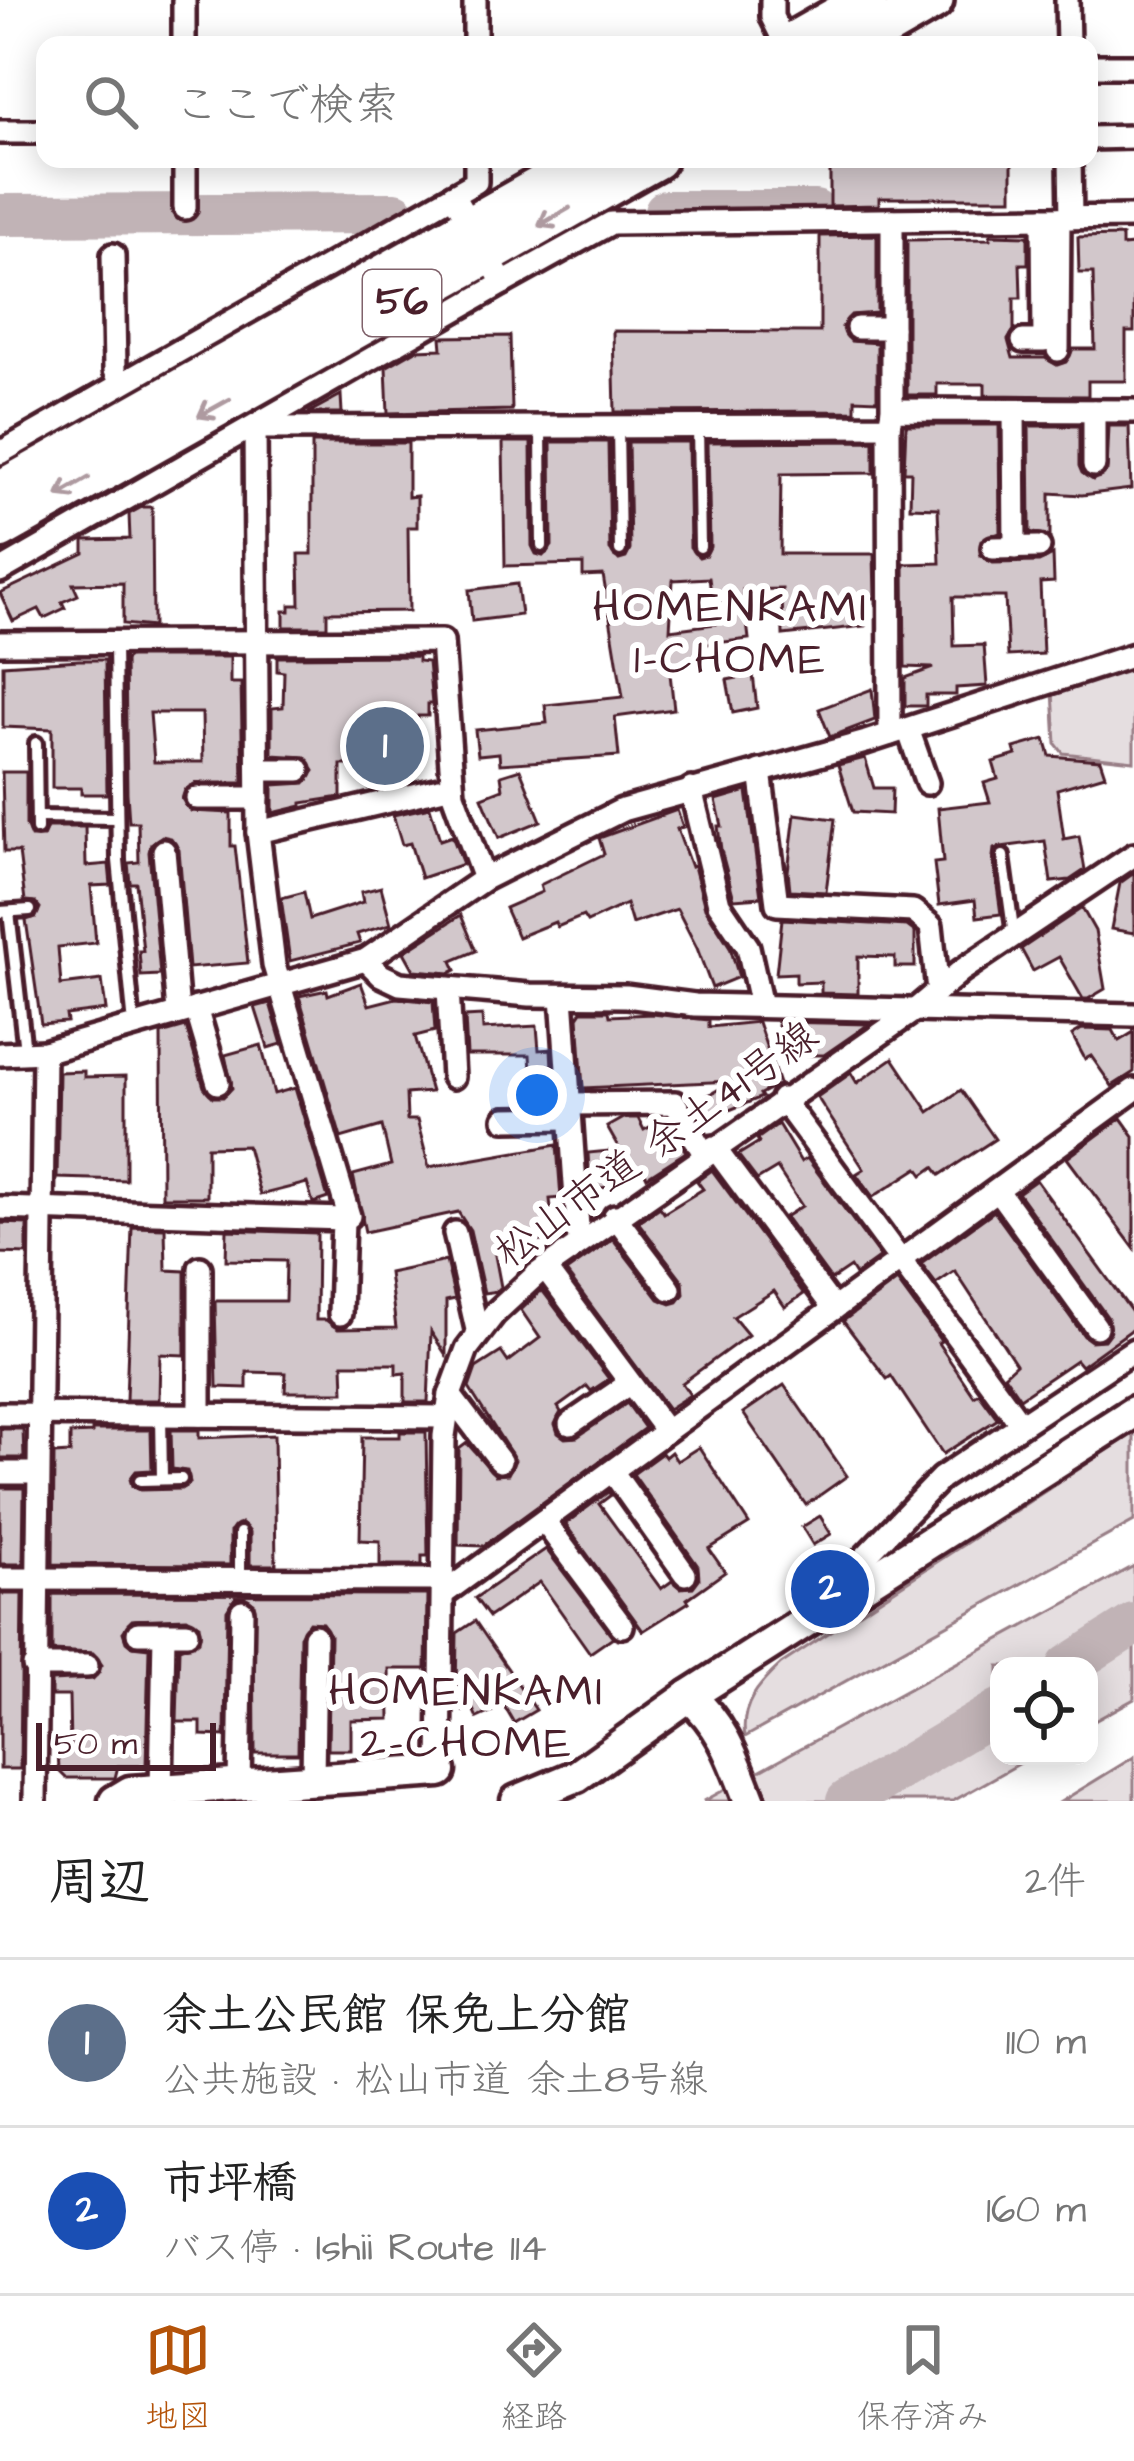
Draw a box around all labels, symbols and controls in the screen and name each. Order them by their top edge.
search box [36,36,1098,168]
icon: search [78,69,144,135]
text: ここで検索 [174,75,399,137]
one-way arrow [538,206,573,230]
road number: 56 [363,270,441,336]
one-way arrow [197,397,232,420]
one-way arrow [56,476,91,500]
district label: HOMENKAMI 1-CHOME [593,577,869,691]
pin: 1 [346,701,424,791]
street label: 松山市道 余土41号線 [483,1008,831,1282]
your location [507,1065,567,1125]
pin: 2 [791,1544,869,1634]
map controls [990,1657,1098,1765]
button: locate [990,1657,1098,1765]
district label: HOMENKAMI 2-CHOME [329,1661,605,1775]
scale bar [36,1717,216,1770]
text: 50 m [54,1721,137,1767]
text: 周辺 [48,1848,150,1919]
text: 2件 [1025,1856,1086,1910]
text: 余土公民館 保免上分館 [162,1985,630,2047]
text: 1 [85,2016,90,2070]
text: 110 m [1005,2016,1086,2070]
text: 公共施設 · 松山市道 余土8号線 [162,2054,708,2108]
text: 市坪橋 [162,2153,297,2215]
text: 2 [76,2184,98,2238]
text: 160 m [986,2184,1086,2238]
text: バス停 · Ishii Route 114 [162,2222,546,2276]
tab: 地図 [145,2317,211,2440]
tab: 経路 [501,2317,567,2440]
tab: 保存済み [857,2317,989,2440]

